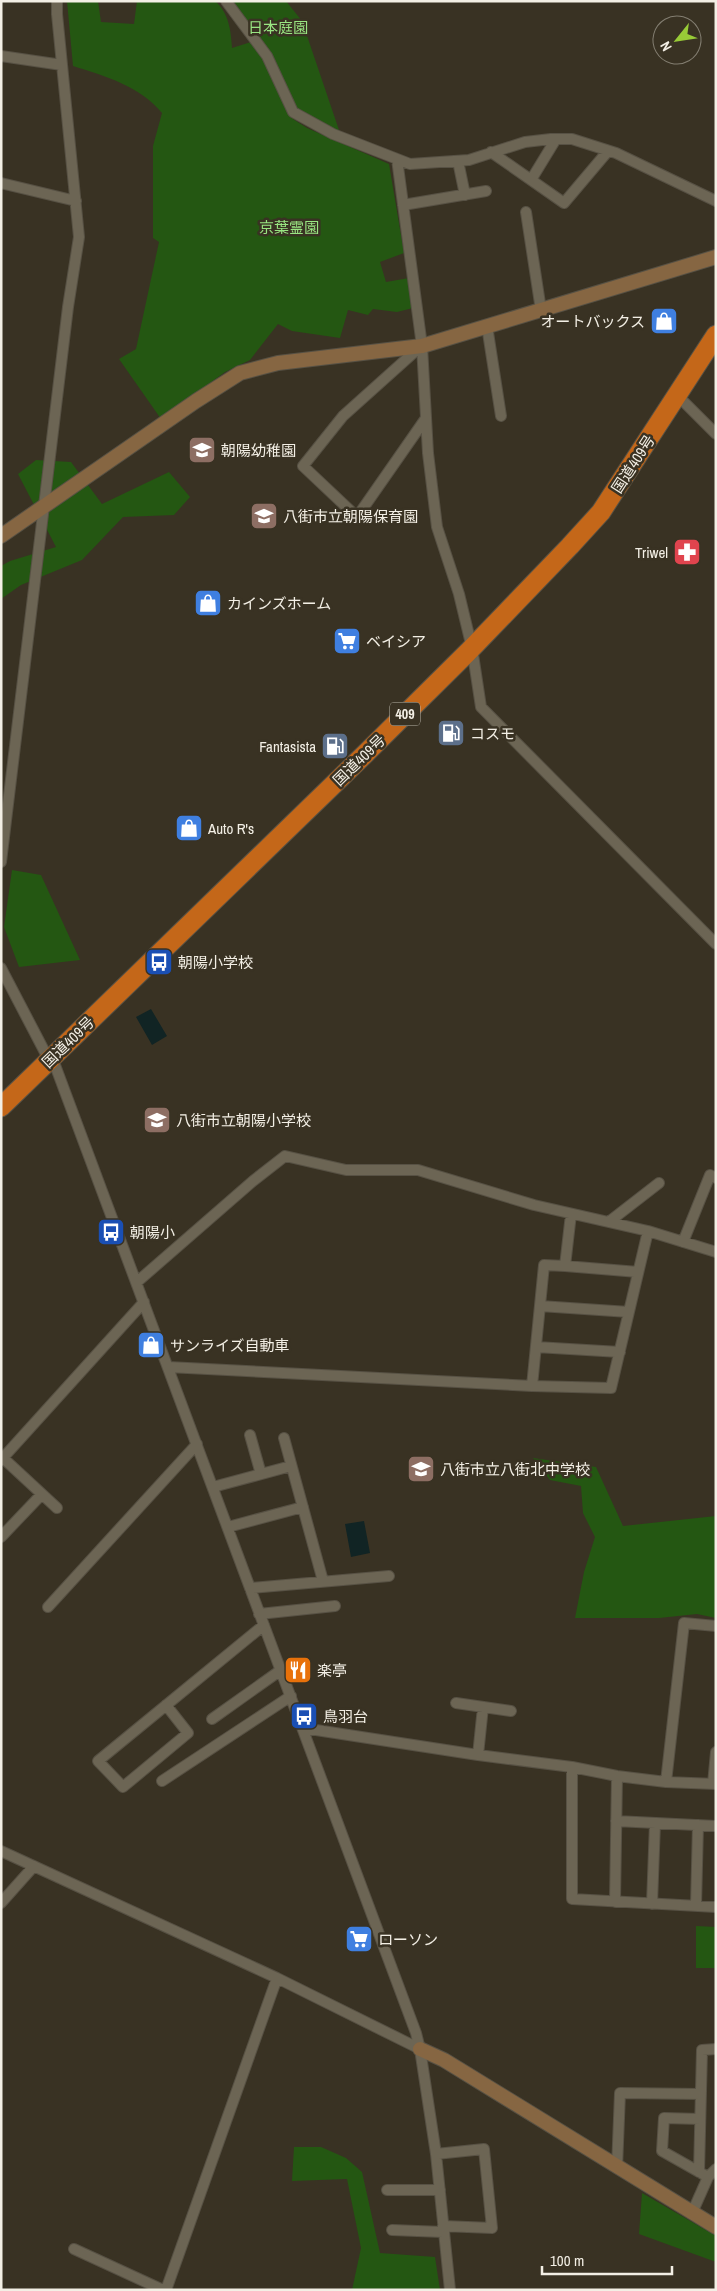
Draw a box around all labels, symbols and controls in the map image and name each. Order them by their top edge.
north arrow [652,15,702,65]
park label: 日本庭園 [248,17,308,38]
text: N [656,38,676,55]
park label: 京葉霊園 [259,217,319,238]
shop icon: オートバックス [649,306,679,336]
place label: オートバックス [540,311,645,332]
street label: 国道409号 [606,431,660,497]
school or university icon: 朝陽幼稚園 [187,435,217,465]
place label: 朝陽幼稚園 [221,440,296,461]
school or university icon: 八街市立朝陽保育園 [249,501,279,531]
place label: 八街市立朝陽保育園 [283,506,418,527]
pharmacy icon: Triwel [672,537,702,567]
place label: Triwel [635,542,668,563]
shop icon: カインズホーム [193,588,223,618]
place label: カインズホーム [227,593,331,614]
supermarket icon: ベイシア [332,626,362,656]
place label: ベイシア [366,631,426,652]
road number: 409 [390,702,420,726]
fuel station icon: コスモ [436,718,466,748]
place label: コスモ [470,723,515,744]
street label: 国道409号 [328,730,390,790]
fuel station icon: Fantasista [320,731,350,761]
place label: Fantasista [259,736,316,757]
shop icon: Auto R's [174,813,204,843]
place label: Auto R's [207,818,254,839]
bus stop icon: 朝陽小学校 [144,947,174,977]
place label: 朝陽小学校 [178,952,253,973]
street label: 国道409号 [37,1012,99,1072]
school or university icon: 八街市立朝陽小学校 [142,1105,172,1135]
place label: 八街市立朝陽小学校 [176,1110,311,1131]
bus stop icon: 朝陽小 [96,1217,126,1247]
place label: 朝陽小 [130,1222,175,1243]
shop icon: サンライズ自動車 [136,1330,166,1360]
place label: サンライズ自動車 [170,1335,290,1356]
school or university icon: 八街市立八街北中学校 [406,1454,436,1484]
place label: 八街市立八街北中学校 [440,1459,590,1480]
restaurant icon: 楽亭 [283,1655,313,1685]
place label: 楽亭 [317,1660,347,1681]
bus stop icon: 鳥羽台 [289,1701,319,1731]
place label: 鳥羽台 [323,1706,368,1727]
supermarket icon: ローソン [344,1924,374,1954]
place label: ローソン [378,1929,438,1950]
scale bar [542,2244,672,2276]
text: 100 m [550,2250,584,2271]

